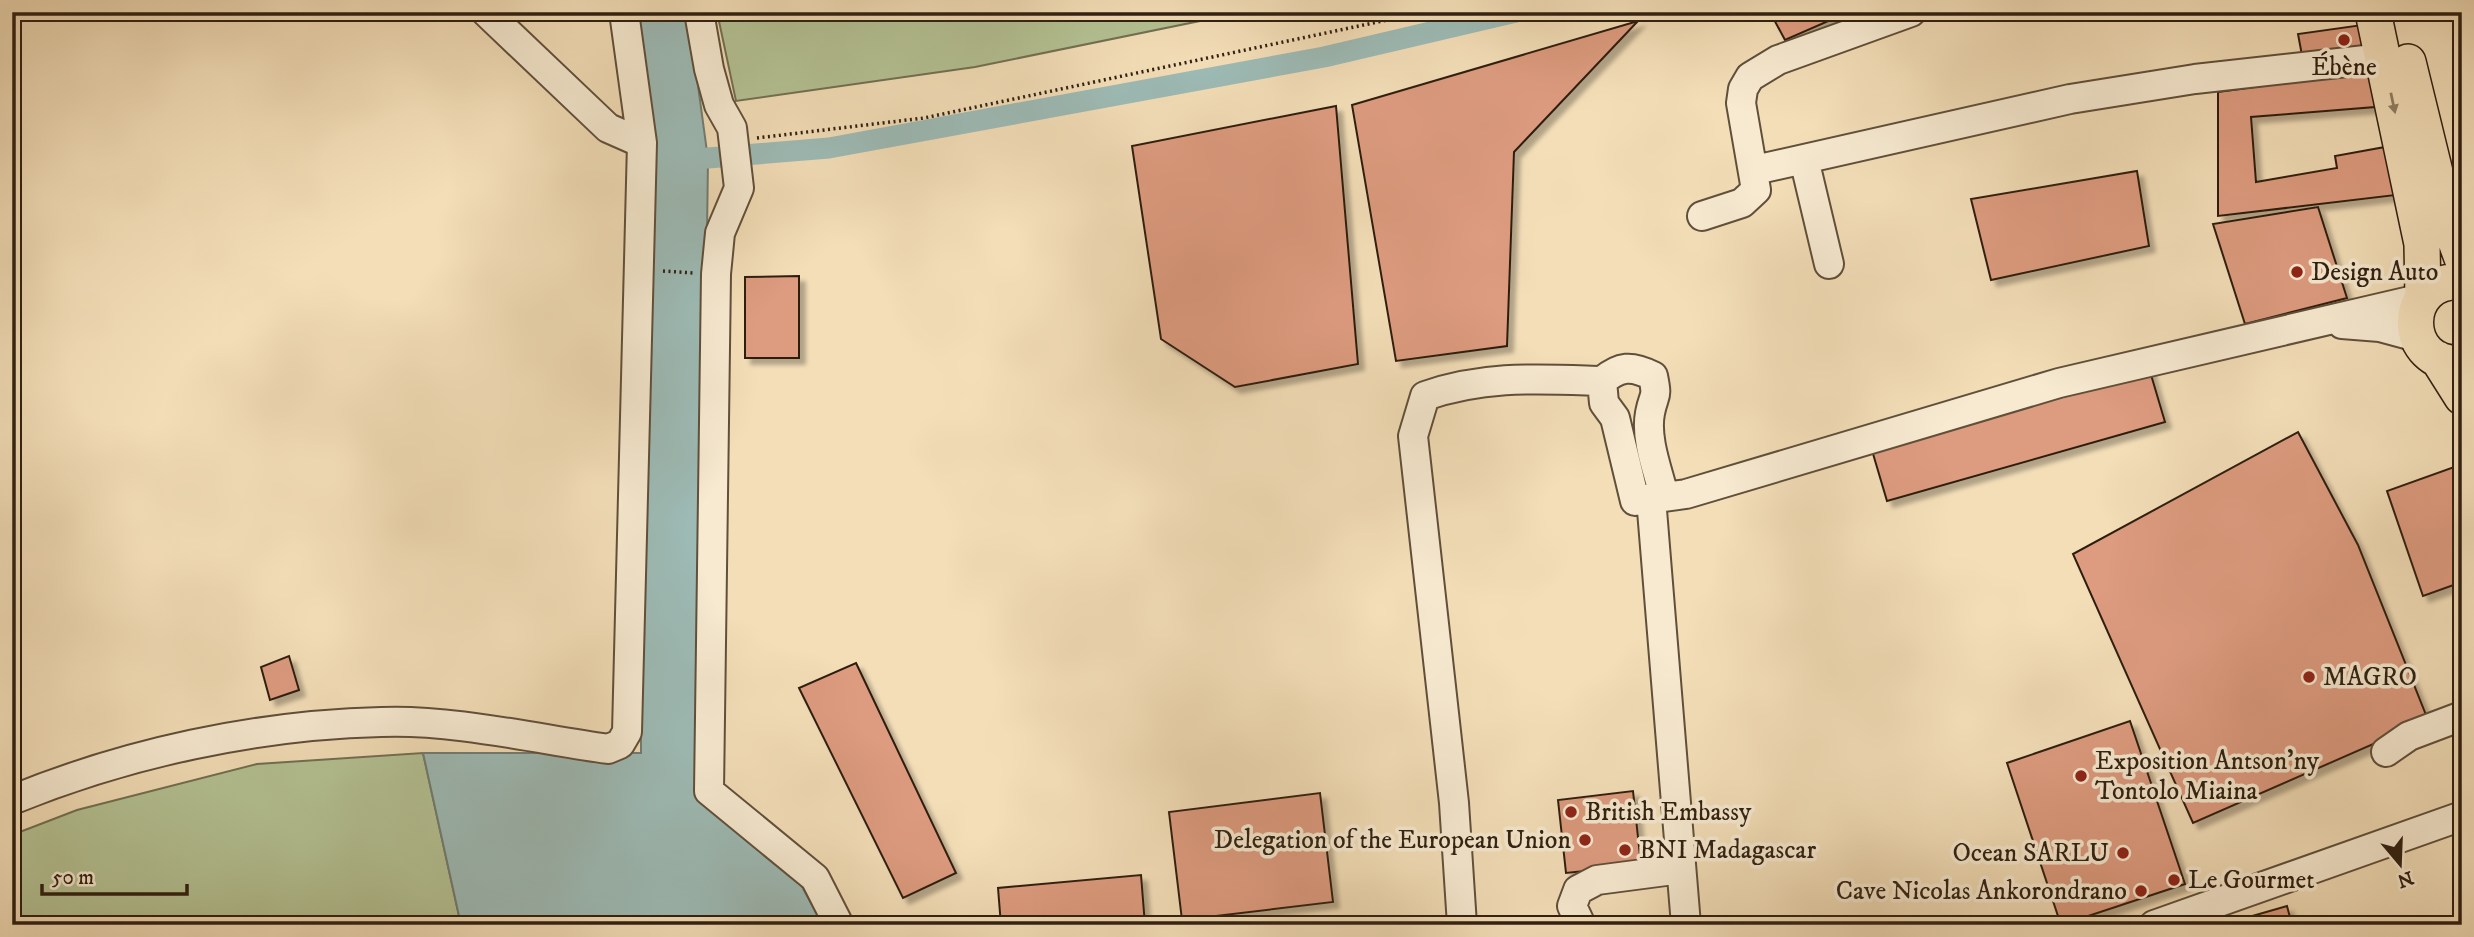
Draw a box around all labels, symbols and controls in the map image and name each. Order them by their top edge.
marker: Ébène [2336,32,2352,48]
place label: Ébène [2311,51,2377,84]
one-way arrow [2387,92,2398,114]
place label: Design Auto [2311,256,2438,289]
marker: Design Auto [2289,264,2305,280]
place label: MAGRO [2323,661,2417,694]
marker: MAGRO [2301,669,2317,685]
place label: Exposition Antson'ny Tontolo Miaina [2095,745,2320,808]
marker: Exposition Antson'ny Tontolo Miaina [2073,768,2089,784]
place label: British Embassy [1585,796,1752,829]
marker: British Embassy [1563,804,1579,820]
place label: Delegation of the European Union [1214,824,1571,857]
north arrow [2366,828,2436,898]
marker: Delegation of the European Union [1577,832,1593,848]
place label: BNI Madagascar [1639,834,1816,867]
place label: Ocean SARLU [1952,837,2109,870]
marker: BNI Madagascar [1617,842,1633,858]
marker: Ocean SARLU [2115,845,2131,861]
scale bar [42,853,187,897]
place label: Le Gourmet [2188,864,2315,897]
text: 50 m [52,865,94,891]
text: N [2394,865,2416,892]
marker: Le Gourmet [2166,872,2182,888]
place label: Cave Nicolas Ankorondrano [1836,875,2127,908]
marker: Cave Nicolas Ankorondrano [2133,883,2149,899]

